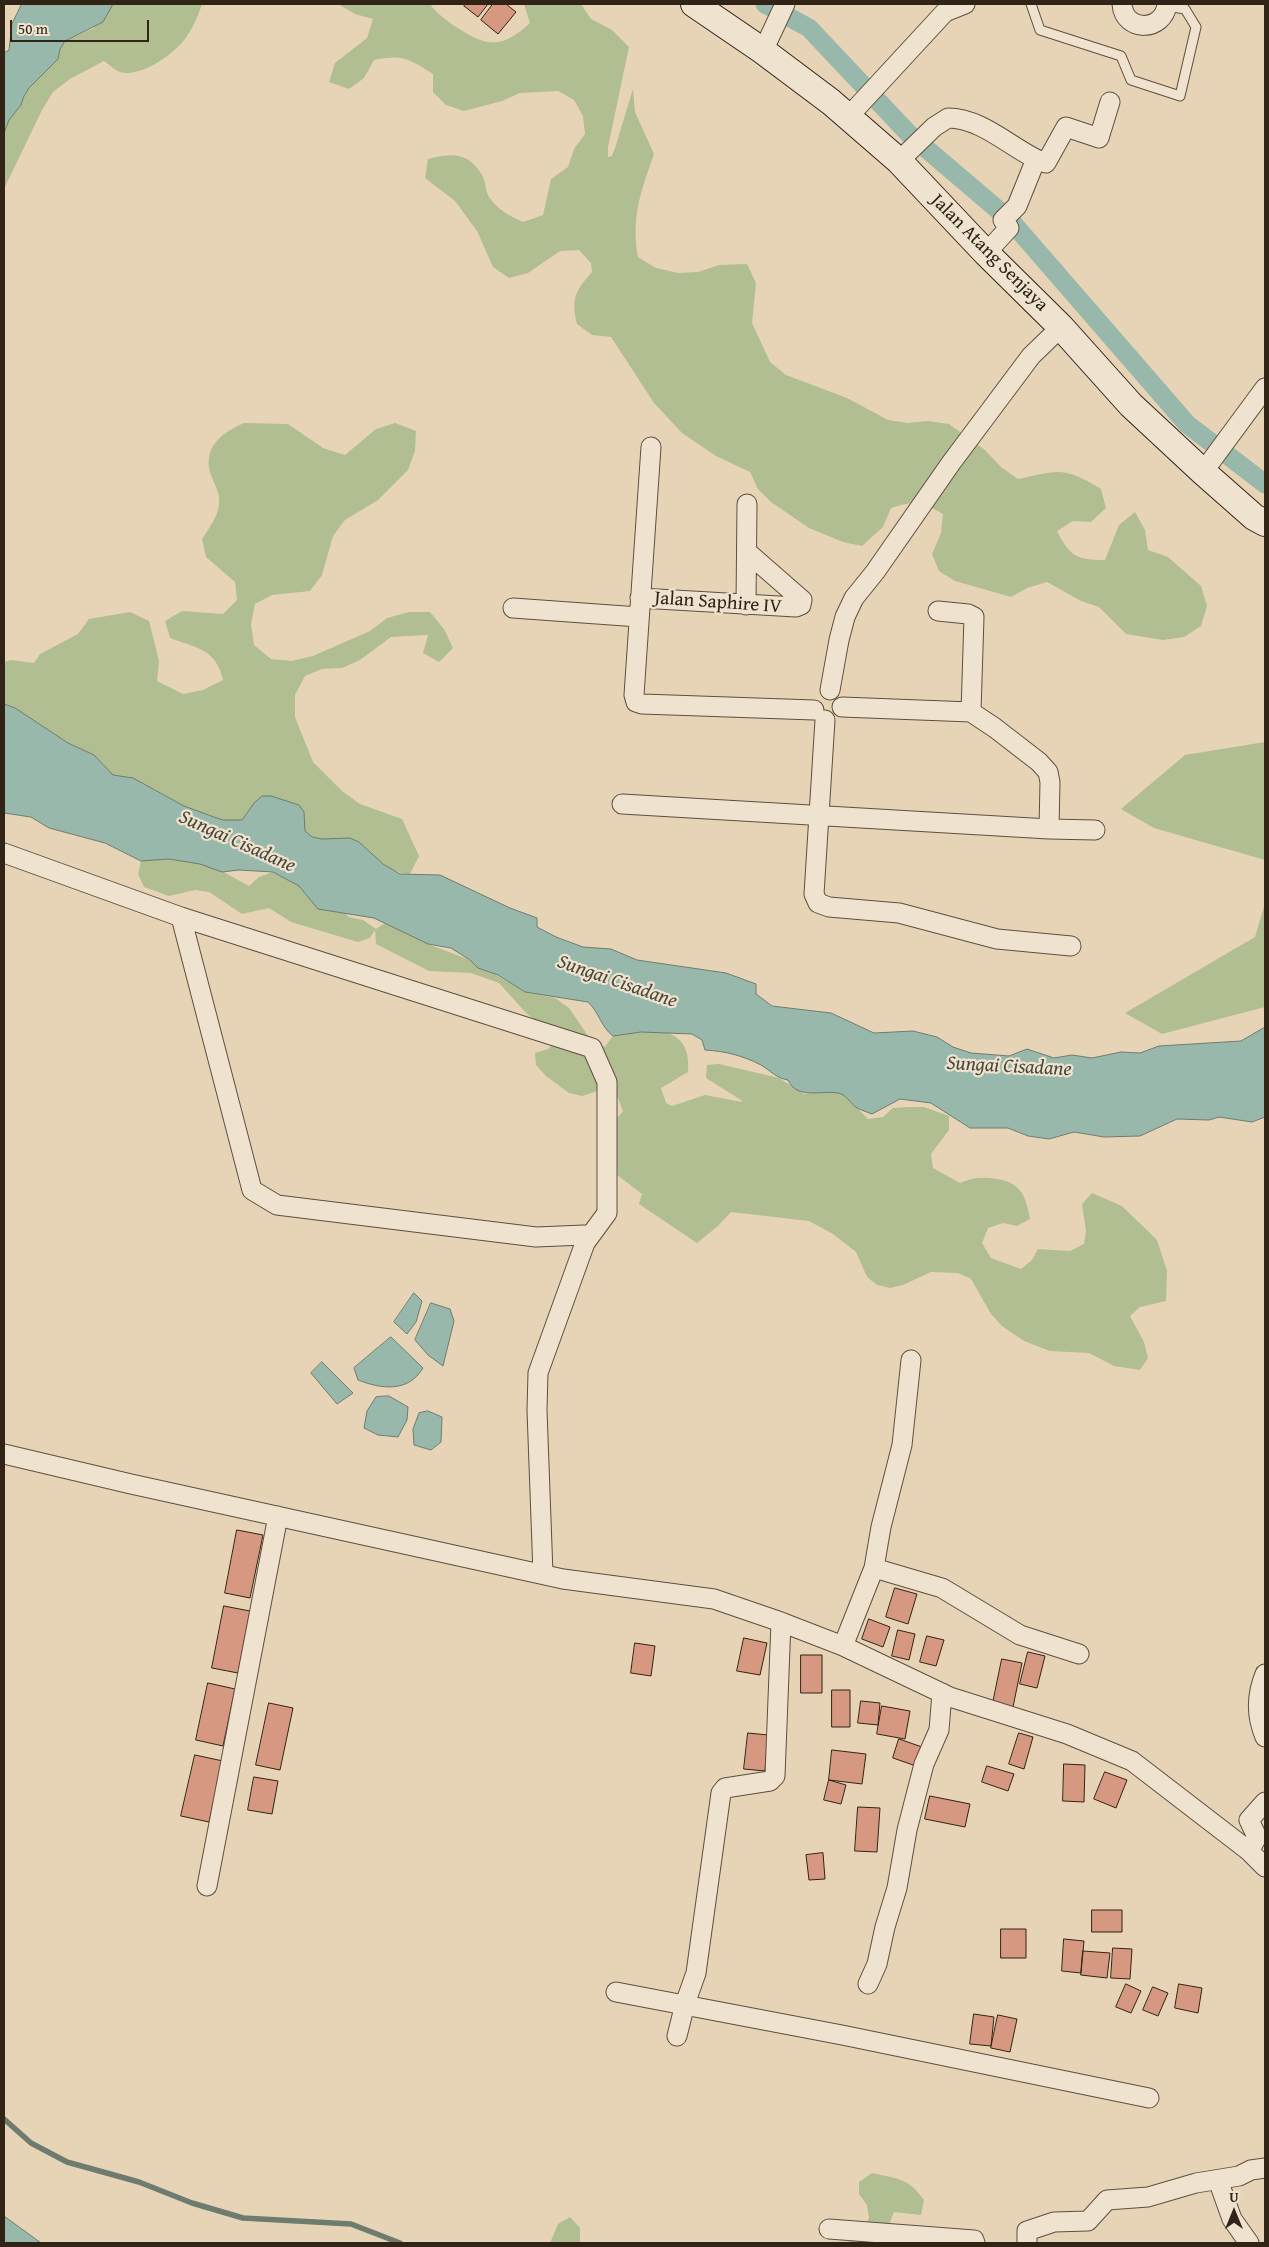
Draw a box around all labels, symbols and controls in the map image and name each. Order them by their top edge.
scale bar [12,10,151,42]
text: 50 m [18,18,48,39]
street label: Jalan Atang Senjaya [926,190,1052,316]
street label: Jalan Saphire IV [654,587,782,619]
water label: Sungai Cisadane [175,806,299,878]
water label: Sungai Cisadane [554,950,680,1014]
water label: Sungai Cisadane [946,1052,1072,1082]
north arrow [1209,2187,1259,2237]
text: U [1229,2187,1239,2207]

